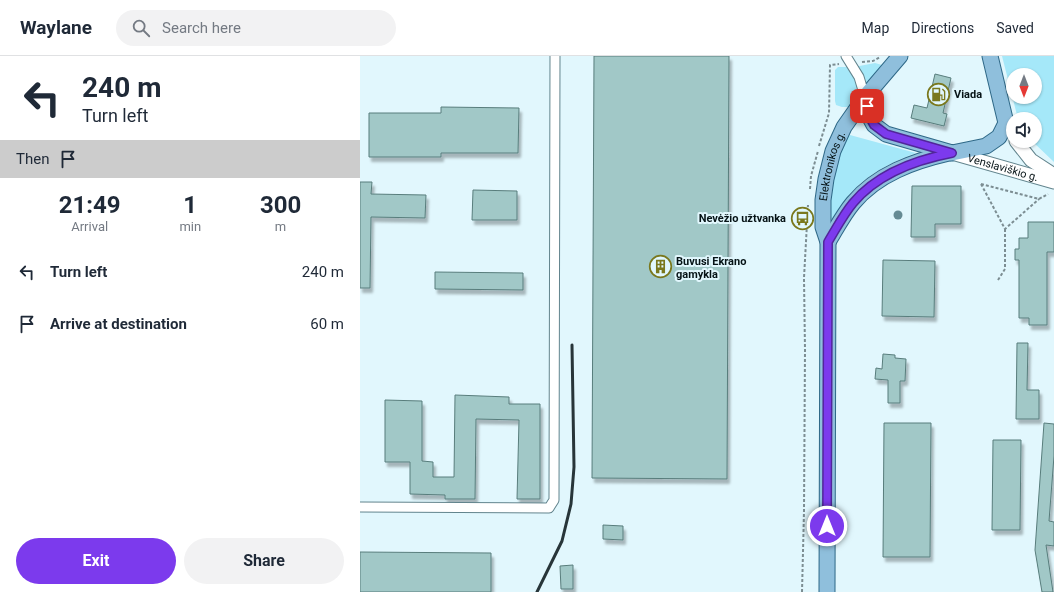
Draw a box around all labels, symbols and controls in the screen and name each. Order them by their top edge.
search box [116,10,396,46]
text: Waylane [20,16,92,39]
icon: search [130,17,152,39]
text: Search here [162,19,241,37]
text: Map [862,20,889,36]
text: Directions [911,20,974,36]
text: Saved [996,20,1034,36]
north arrow [1006,68,1042,104]
map controls [1006,68,1042,148]
text: 240 m [82,71,161,104]
icon: left [16,72,68,124]
fuel station icon: Viada [926,81,952,107]
place label: Viada [954,88,982,101]
pin [850,89,884,123]
icon: arrive [856,95,878,117]
text: Turn left [82,105,148,126]
button: sound [1006,112,1042,148]
street label: Elektronikos g. [816,129,848,202]
icon: arrive [57,148,79,170]
text: Then [16,150,49,168]
street label: Venslaviškio g. [966,151,1040,184]
text: 21:49 [59,191,121,219]
text: 1 [183,191,197,219]
text: 300 [260,191,301,219]
bus stop icon: Nevėžio užtvanka [789,205,815,231]
place label: Nevėžio užtvanka [699,212,786,225]
text: Arrival [71,219,108,234]
text: min [179,219,201,234]
text: m [275,219,286,234]
building icon: Buvusi Ekrano gamykla [647,254,673,280]
place label: Buvusi Ekrano gamykla [676,255,746,281]
icon: left [16,261,38,283]
text: Turn left [50,263,107,281]
text: 240 m [302,263,344,281]
icon: arrive [16,313,38,335]
text: Arrive at destination [50,315,187,333]
text: 60 m [310,315,344,333]
position arrow [806,505,848,547]
button: Exit [16,538,176,584]
button: Share [184,538,344,584]

